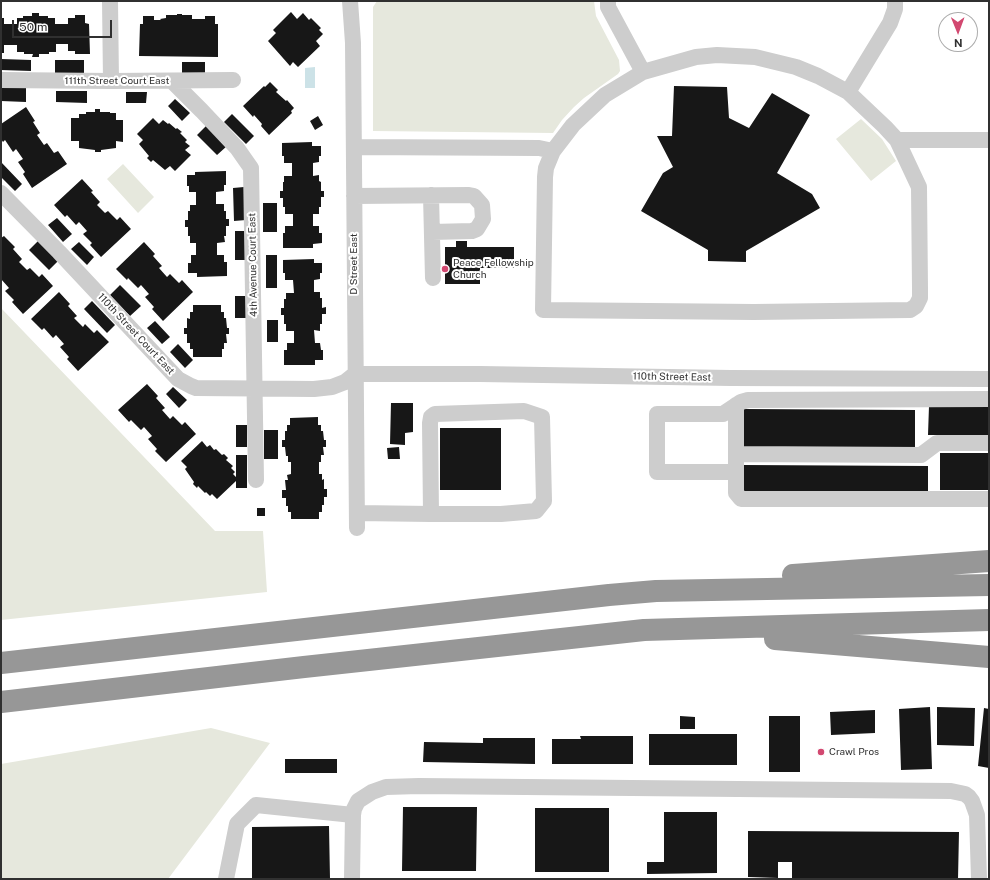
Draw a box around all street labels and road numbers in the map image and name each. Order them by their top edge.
street label: 111th Street Court East [65,75,169,87]
street label: 4th Avenue Court East [246,213,260,317]
street label: D Street East [348,233,360,295]
street label: 110th Street Court East [95,291,177,377]
street label: 110th Street East [633,370,711,384]

